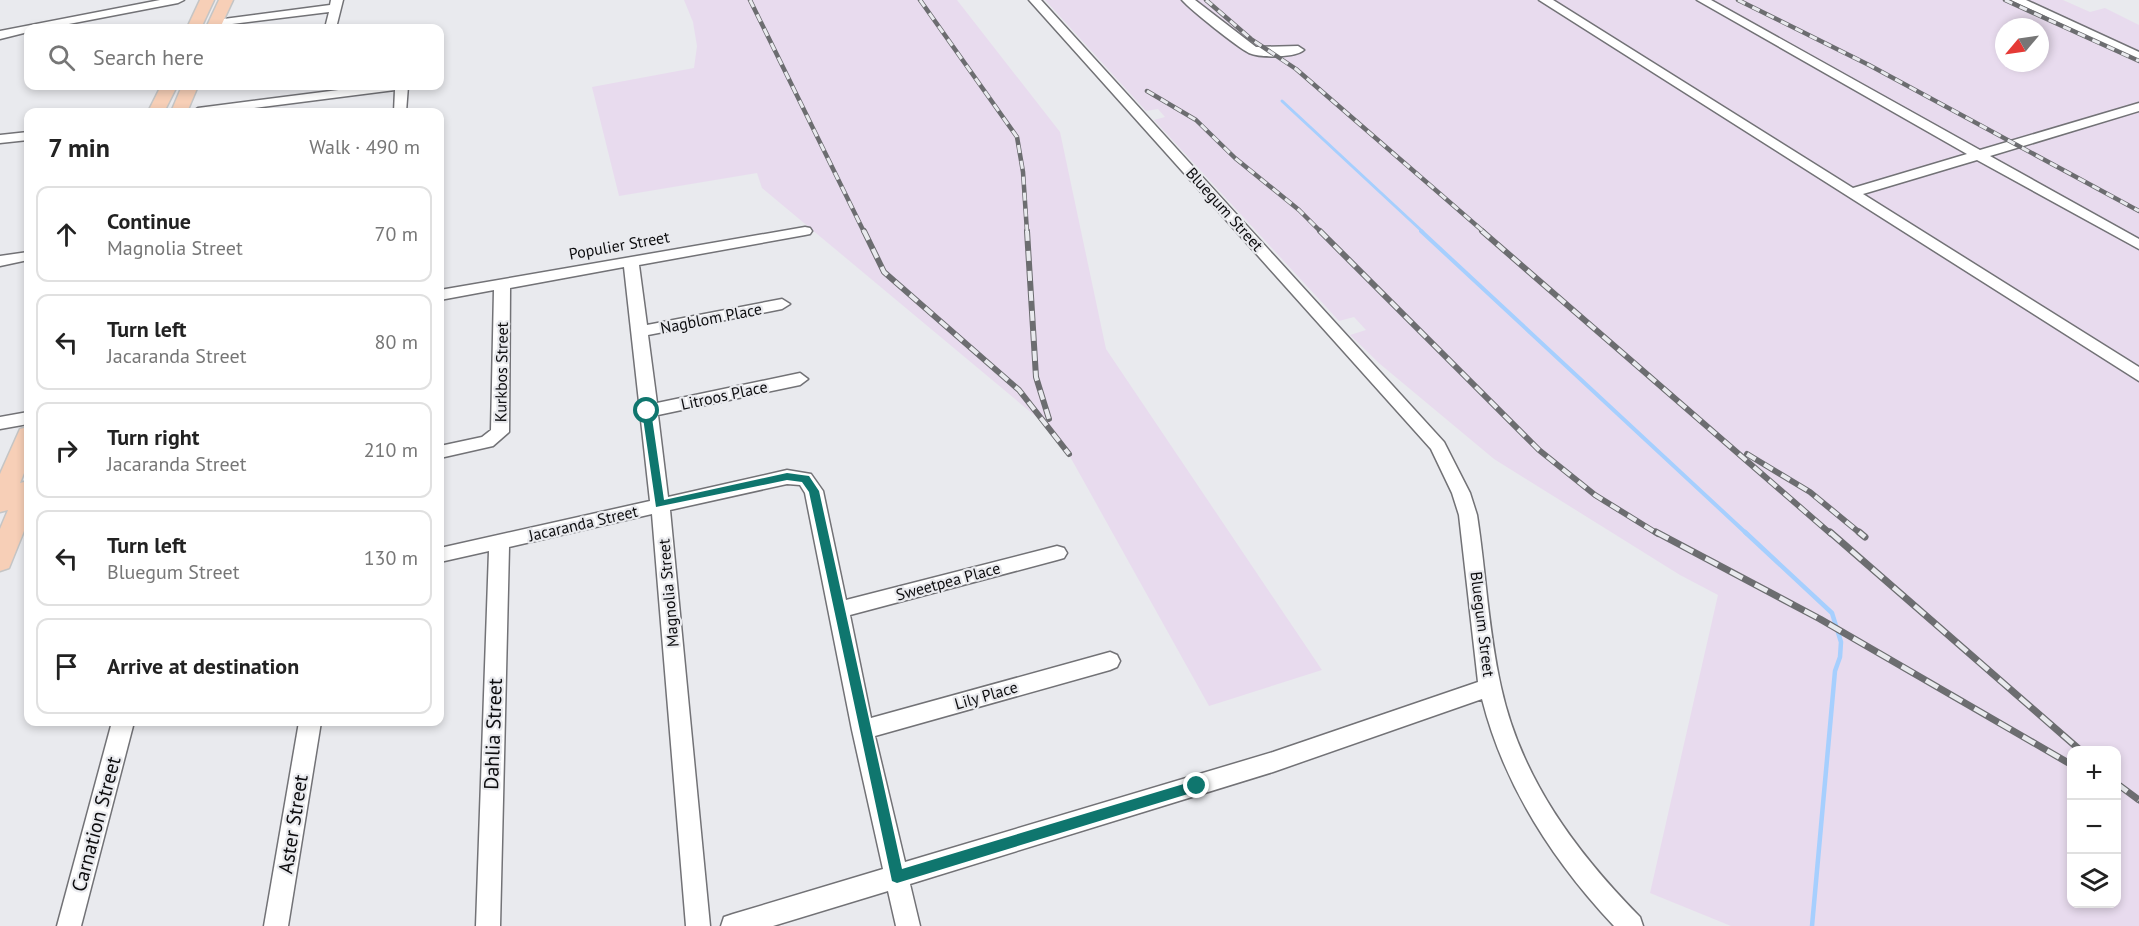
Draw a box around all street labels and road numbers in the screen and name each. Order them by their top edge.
street label: Bluegum Street [1182,163,1268,255]
street label: Populier Street [567,226,671,264]
street label: Nagblom Place [659,298,763,338]
street label: Kurkbos Street [490,321,512,422]
street label: Litroos Place [679,376,769,414]
street label: Jacaranda Street [525,501,640,546]
street label: Magnolia Street [653,537,683,648]
street label: Sweetpea Place [894,557,1002,605]
street label: Bluegum Street [1467,570,1499,678]
street label: Lily Place [952,676,1020,714]
street label: Dahlia Street [478,678,508,790]
street label: Carnation Street [65,753,127,894]
street label: Aster Street [272,772,314,875]

